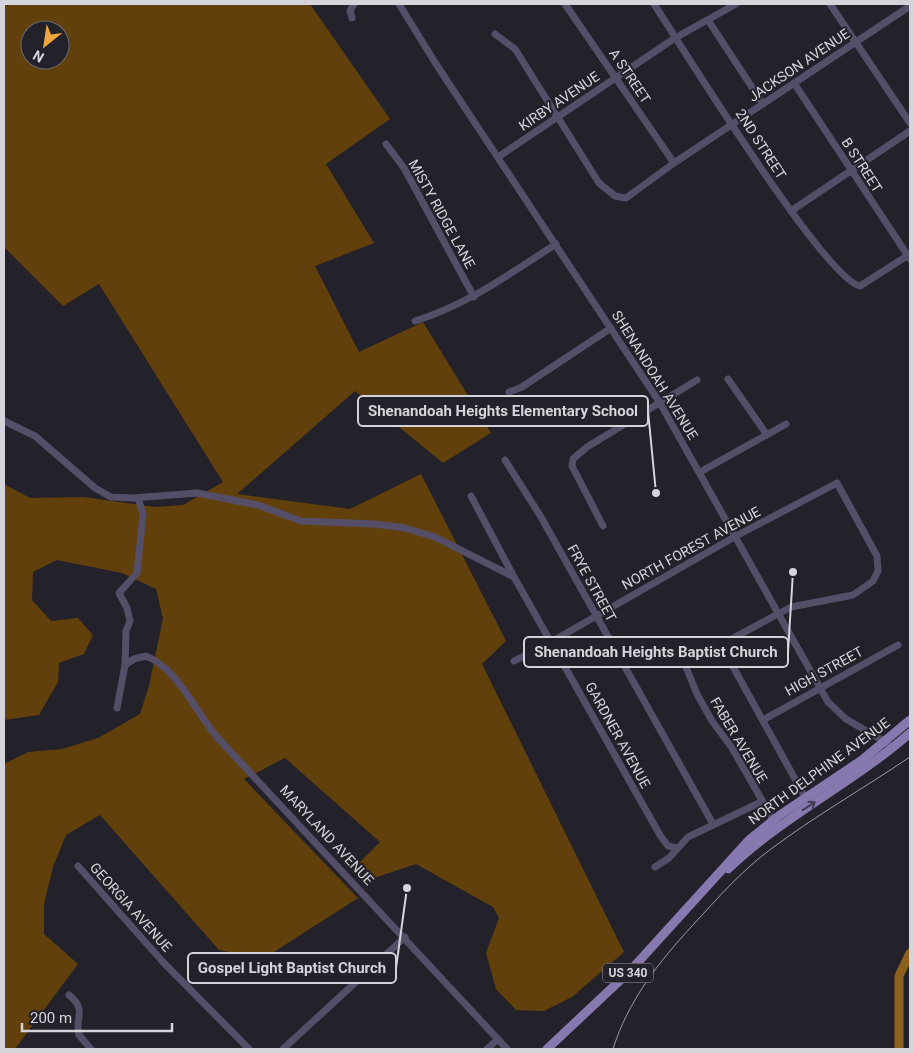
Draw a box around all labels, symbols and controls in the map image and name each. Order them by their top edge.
north arrow [20,20,70,70]
street label: JACKSON AVENUE [745,25,853,105]
street label: A STREET [606,46,654,107]
text: N [30,47,47,66]
street label: KIRBY AVENUE [516,68,602,134]
street label: 2ND STREET [732,106,790,183]
street label: B STREET [838,135,886,196]
street label: MISTY RIDGE LANE [405,157,479,271]
street label: SHENANDOAH AVENUE [609,308,701,443]
callout: Shenandoah Heights Elementary School [358,396,648,426]
text: Shenandoah Heights Elementary School [368,402,638,420]
street label: NORTH FOREST AVENUE [619,503,763,593]
street label: FRYE STREET [564,542,620,625]
callout: Shenandoah Heights Baptist Church [524,637,788,667]
text: Shenandoah Heights Baptist Church [534,643,778,661]
street label: HIGH STREET [782,643,866,699]
street label: GARDNER AVENUE [582,679,654,791]
street label: FABER AVENUE [707,694,771,786]
street label: NORTH DELPHINE AVENUE [745,714,893,828]
street label: MARYLAND AVENUE [277,782,377,888]
one-way arrow [802,801,816,811]
street label: GEORGIA AVENUE [87,859,175,955]
callout: Gospel Light Baptist Church [188,953,396,983]
text: Gospel Light Baptist Church [198,959,386,977]
road number: US 340 [603,964,653,982]
scale bar [22,1000,172,1032]
text: 200 m [30,1009,72,1027]

